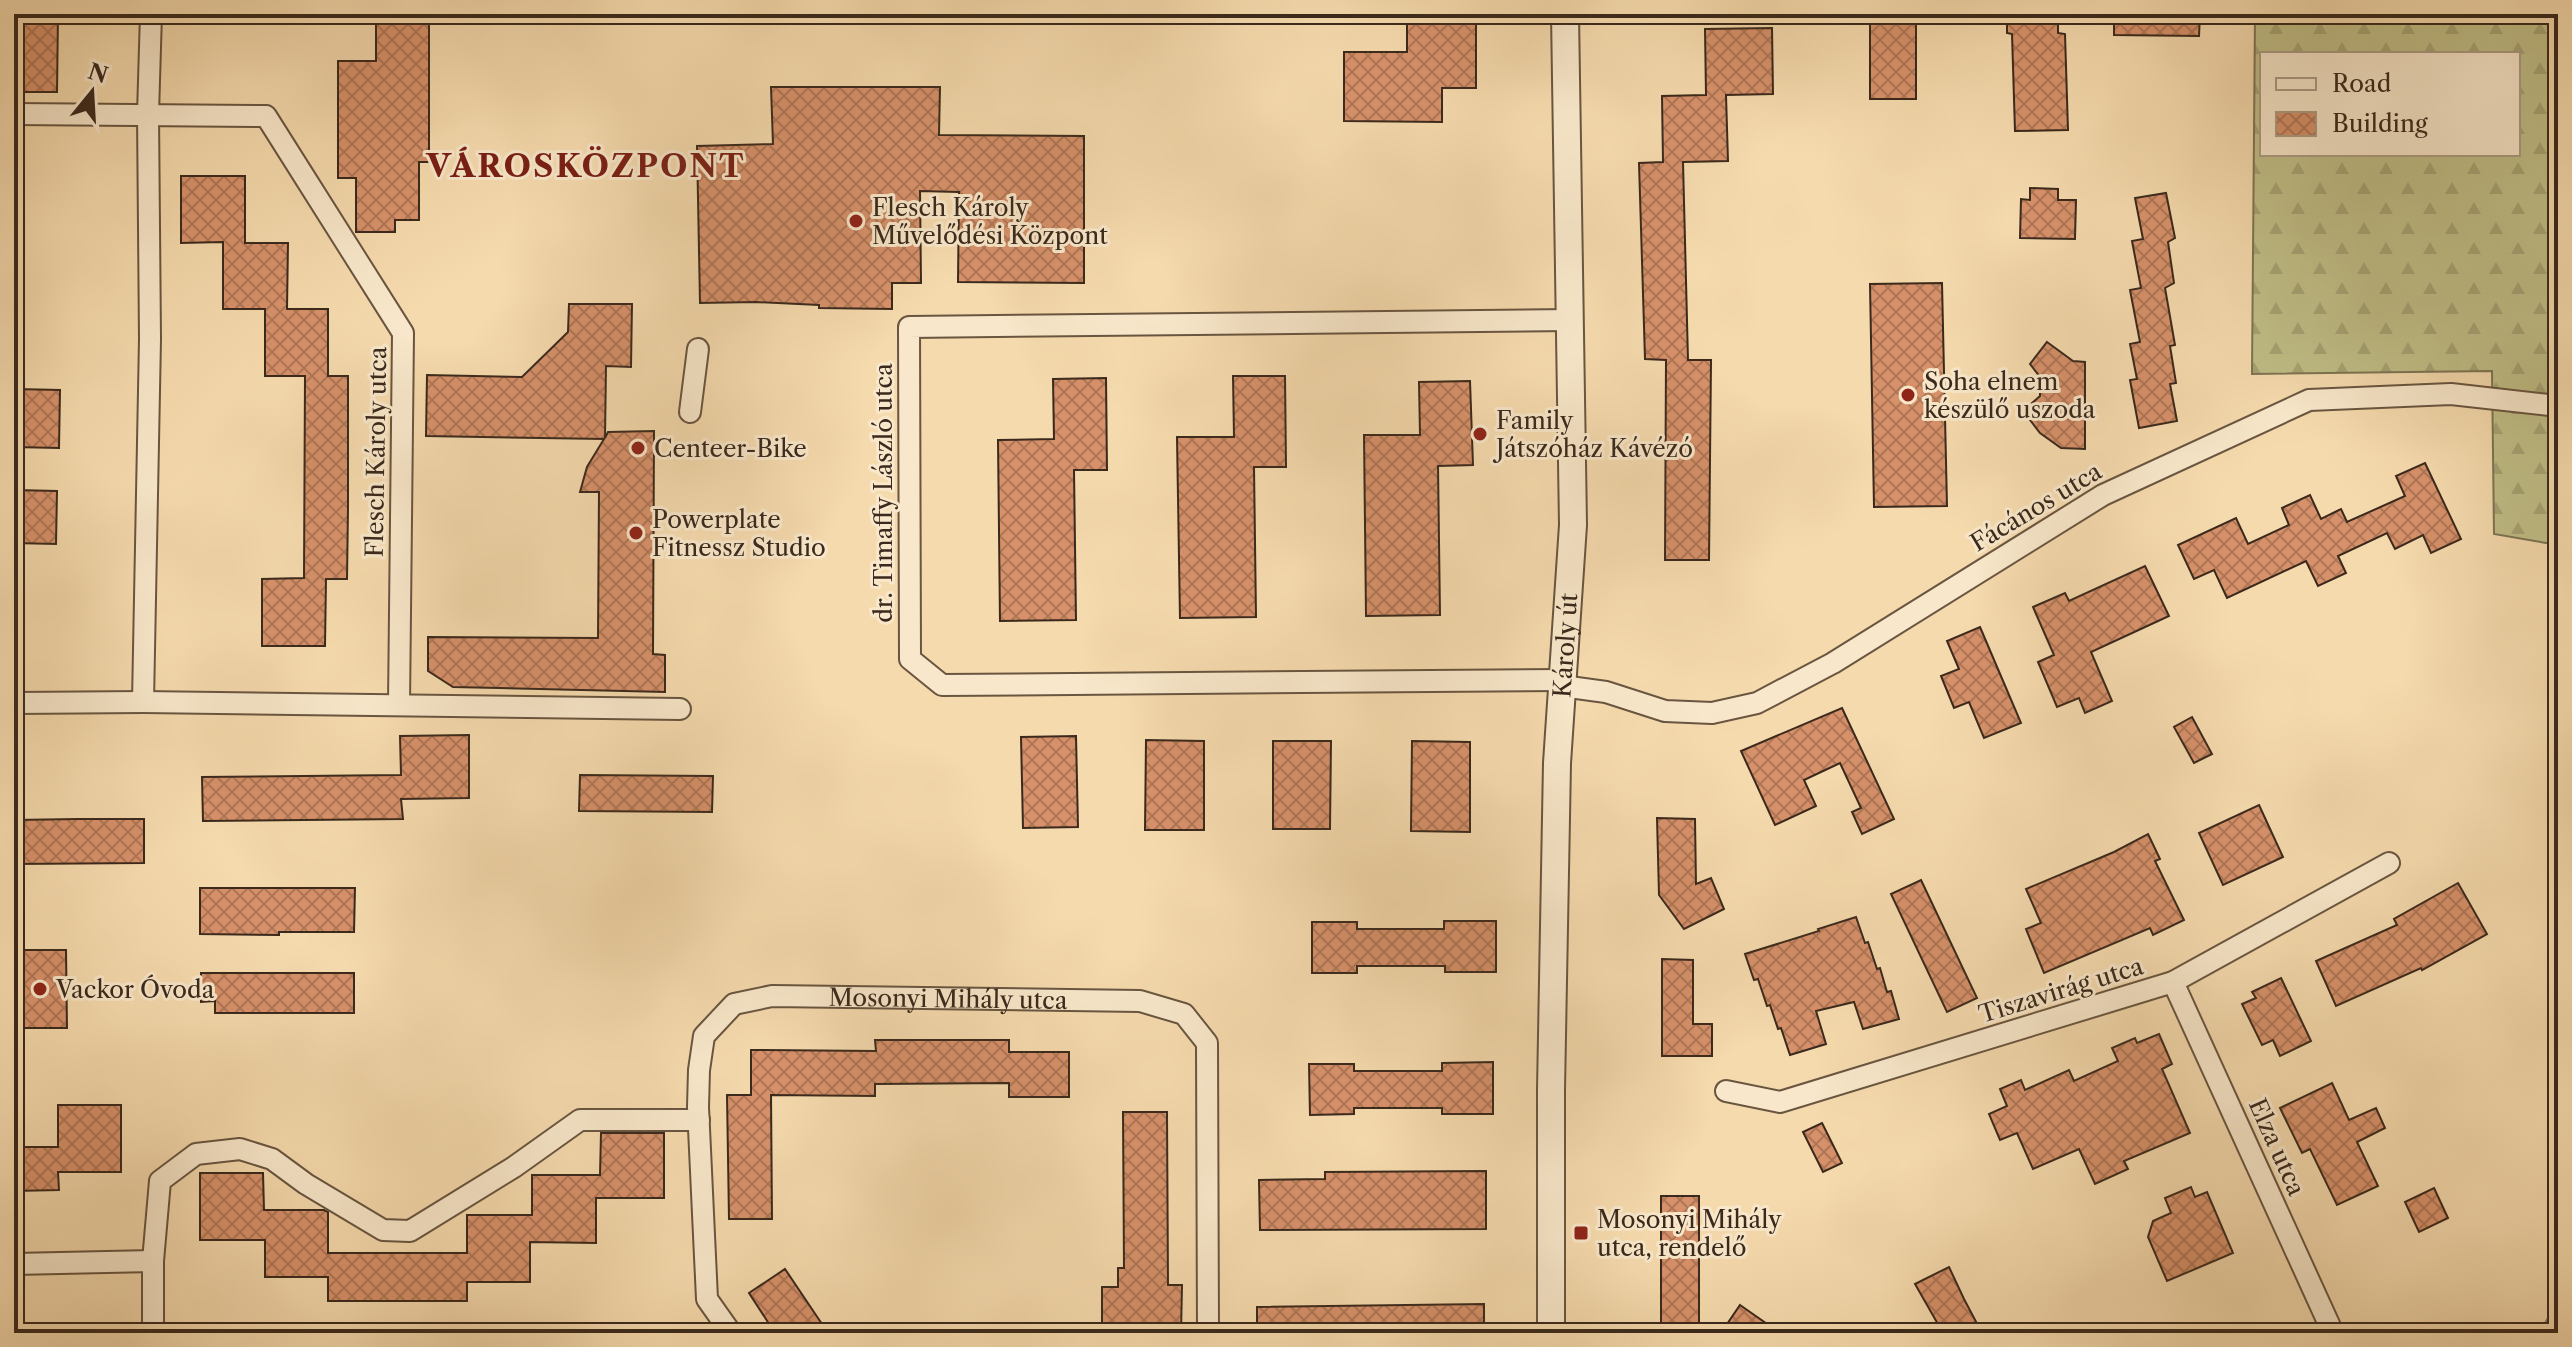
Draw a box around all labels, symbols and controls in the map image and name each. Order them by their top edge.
north arrow [52,52,132,132]
legend [2260,52,2520,156]
text: N [85,58,111,89]
text: Road [2332,69,2392,98]
text: Building [2332,109,2428,138]
district label: VÁROSKÖZPONT [425,146,746,185]
place label: Flesch Károly Művelődési Központ [872,193,1108,250]
marker: Flesch Károly Művelődési Központ [847,212,865,230]
street label: Flesch Károly utca [360,346,392,558]
street label: dr. Timaffy László utca [869,363,898,623]
place label: Soha elnem készülő uszoda [1924,367,2096,424]
marker: Soha elnem készülő uszoda [1899,386,1917,404]
place label: Family Játszóház Kávézó [1492,406,1693,463]
marker: Family Játszóház Kávézó [1471,425,1489,443]
place label: Centeer-Bike [654,434,807,463]
marker: Centeer-Bike [629,439,647,457]
street label: Fácános utca [1965,456,2107,557]
place label: Powerplate Fitnessz Studio [652,505,826,562]
marker: Powerplate Fitnessz Studio [627,524,645,542]
street label: Károly út [1547,592,1583,699]
street label: Tiszavirág utca [1975,951,2147,1029]
place label: Vackor Óvoda [55,974,215,1004]
marker: Vackor Óvoda [31,980,49,998]
street label: Mosonyi Mihály utca [828,982,1068,1015]
street label: Elza utca [2243,1094,2311,1200]
place label: Mosonyi Mihály utca, rendelő [1597,1205,1782,1262]
marker: Mosonyi Mihály utca, rendelő [1572,1224,1590,1242]

